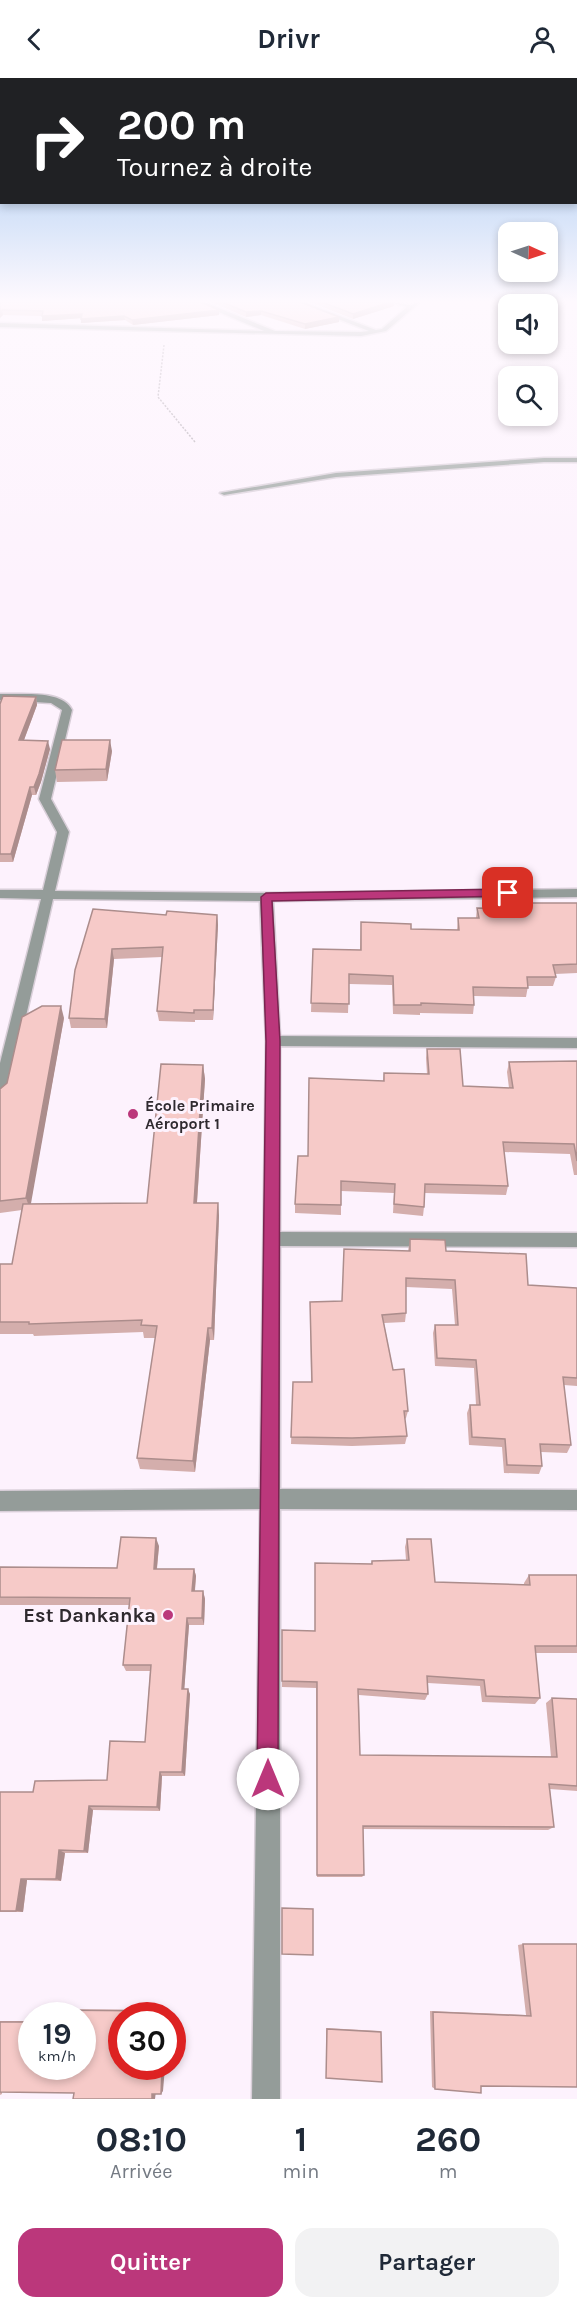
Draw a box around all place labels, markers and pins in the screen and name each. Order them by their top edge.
pin [482,867,533,918]
place label: École Primaire Aéroport 1 [145,1096,255,1133]
marker: École Primaire Aéroport 1 [126,1107,140,1121]
place label: Est Dankanka [23,1604,156,1627]
marker: Est Dankanka [161,1608,175,1622]

